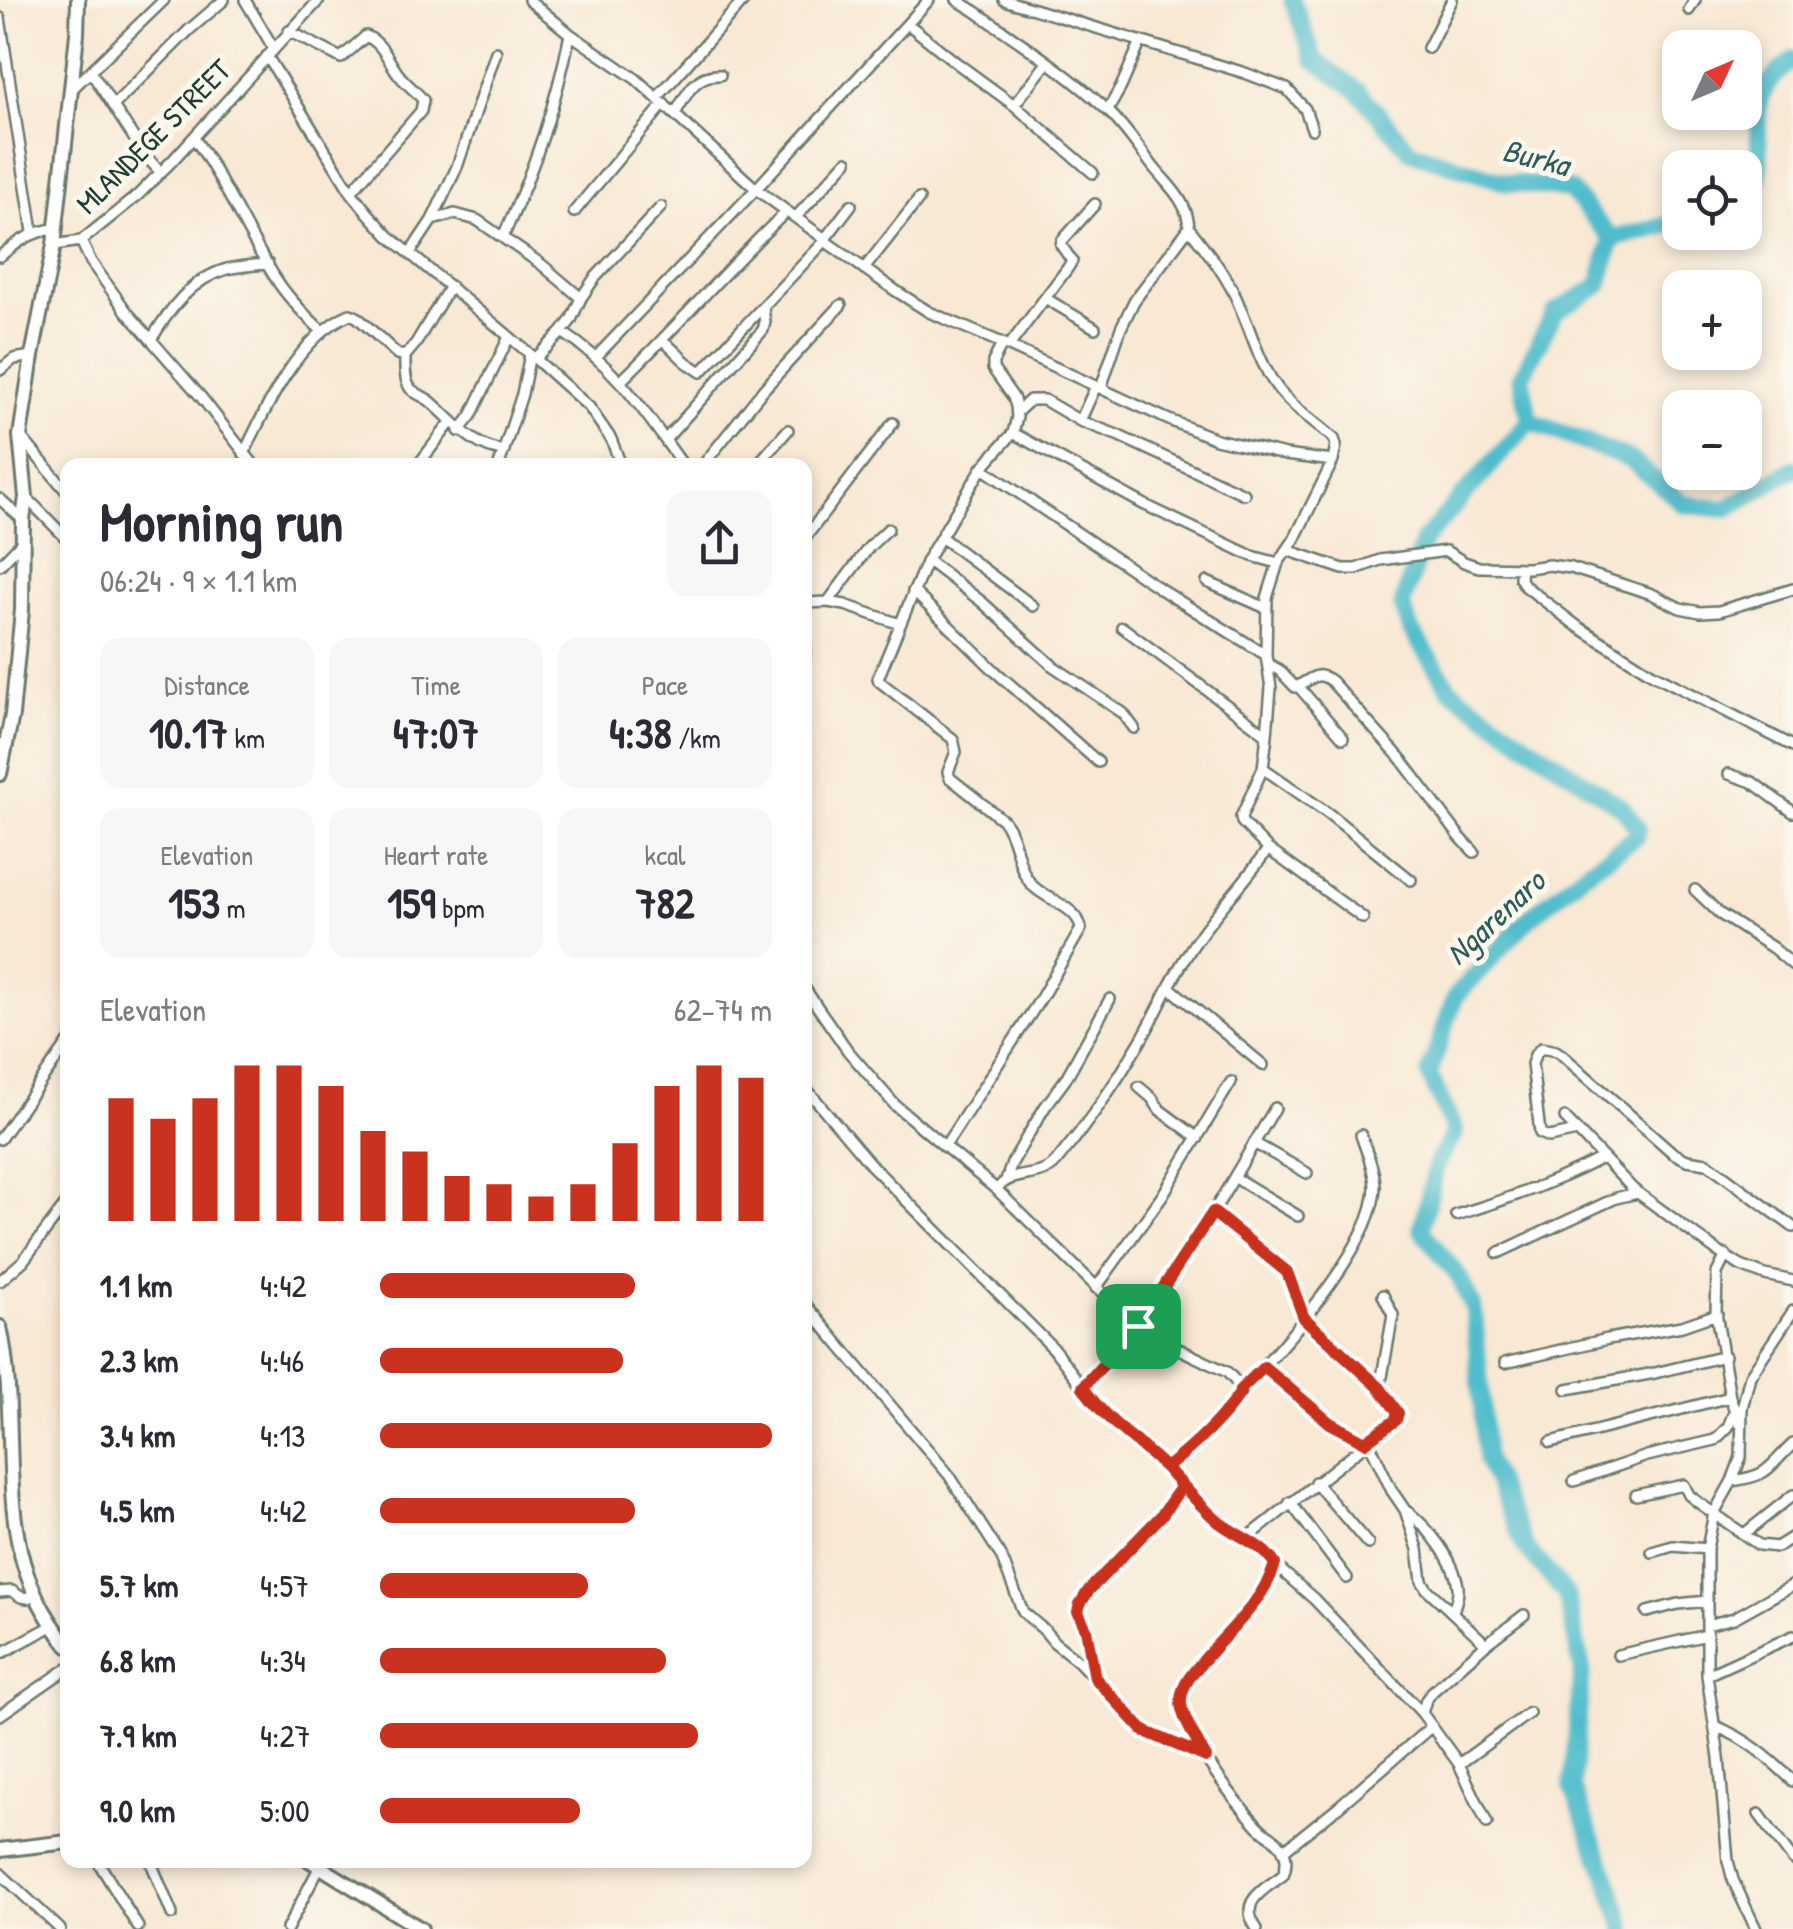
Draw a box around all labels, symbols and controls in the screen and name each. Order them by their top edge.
north arrow [1662,30,1762,130]
map controls [1662,30,1762,490]
street label: MLANDEGE STREET [67,49,240,222]
water label: Burka [1498,128,1577,187]
button: locate [1662,150,1762,250]
button: + [1662,270,1762,370]
button: − [1662,390,1762,490]
text: Morning run [100,484,343,558]
button: share [667,491,772,596]
text: 06:24 · 9 × 1.1 km [100,559,297,602]
text: Distance [164,666,250,704]
text: Time [411,666,461,704]
text: Pace [642,666,688,704]
text: 10.17 [149,704,228,761]
text: 47:07 [393,704,479,761]
text: 4:38 [609,704,672,761]
text: km [228,719,265,757]
text: /km [672,719,721,757]
text: Elevation [161,836,254,874]
text: Heart rate [384,836,488,874]
text: kcal [645,836,685,874]
water label: Ngarenaro [1436,859,1555,974]
text: 153 [168,874,220,931]
text: 159 [387,874,436,931]
text: 782 [636,874,694,931]
text: m [220,889,246,927]
text: bpm [436,889,485,927]
text: Elevation [100,988,206,1031]
text: 62–74 m [674,988,772,1031]
text: 1.1 km [100,1264,172,1307]
text: 4:42 [260,1264,306,1307]
pin [1096,1284,1181,1369]
icon: arrive [1111,1299,1166,1354]
text: 2.3 km [100,1339,179,1382]
text: 4:46 [260,1339,304,1382]
text: 3.4 km [100,1414,176,1457]
text: 4:13 [260,1414,305,1457]
text: 4.5 km [100,1489,175,1532]
text: 4:42 [260,1489,306,1532]
text: 5.7 km [100,1564,179,1607]
text: 4:57 [260,1564,309,1607]
text: 6.8 km [100,1639,176,1682]
text: 4:34 [260,1639,306,1682]
text: 7.9 km [100,1714,177,1757]
text: 4:27 [260,1714,310,1757]
text: 9.0 km [100,1789,175,1832]
text: 5:00 [260,1789,310,1832]

